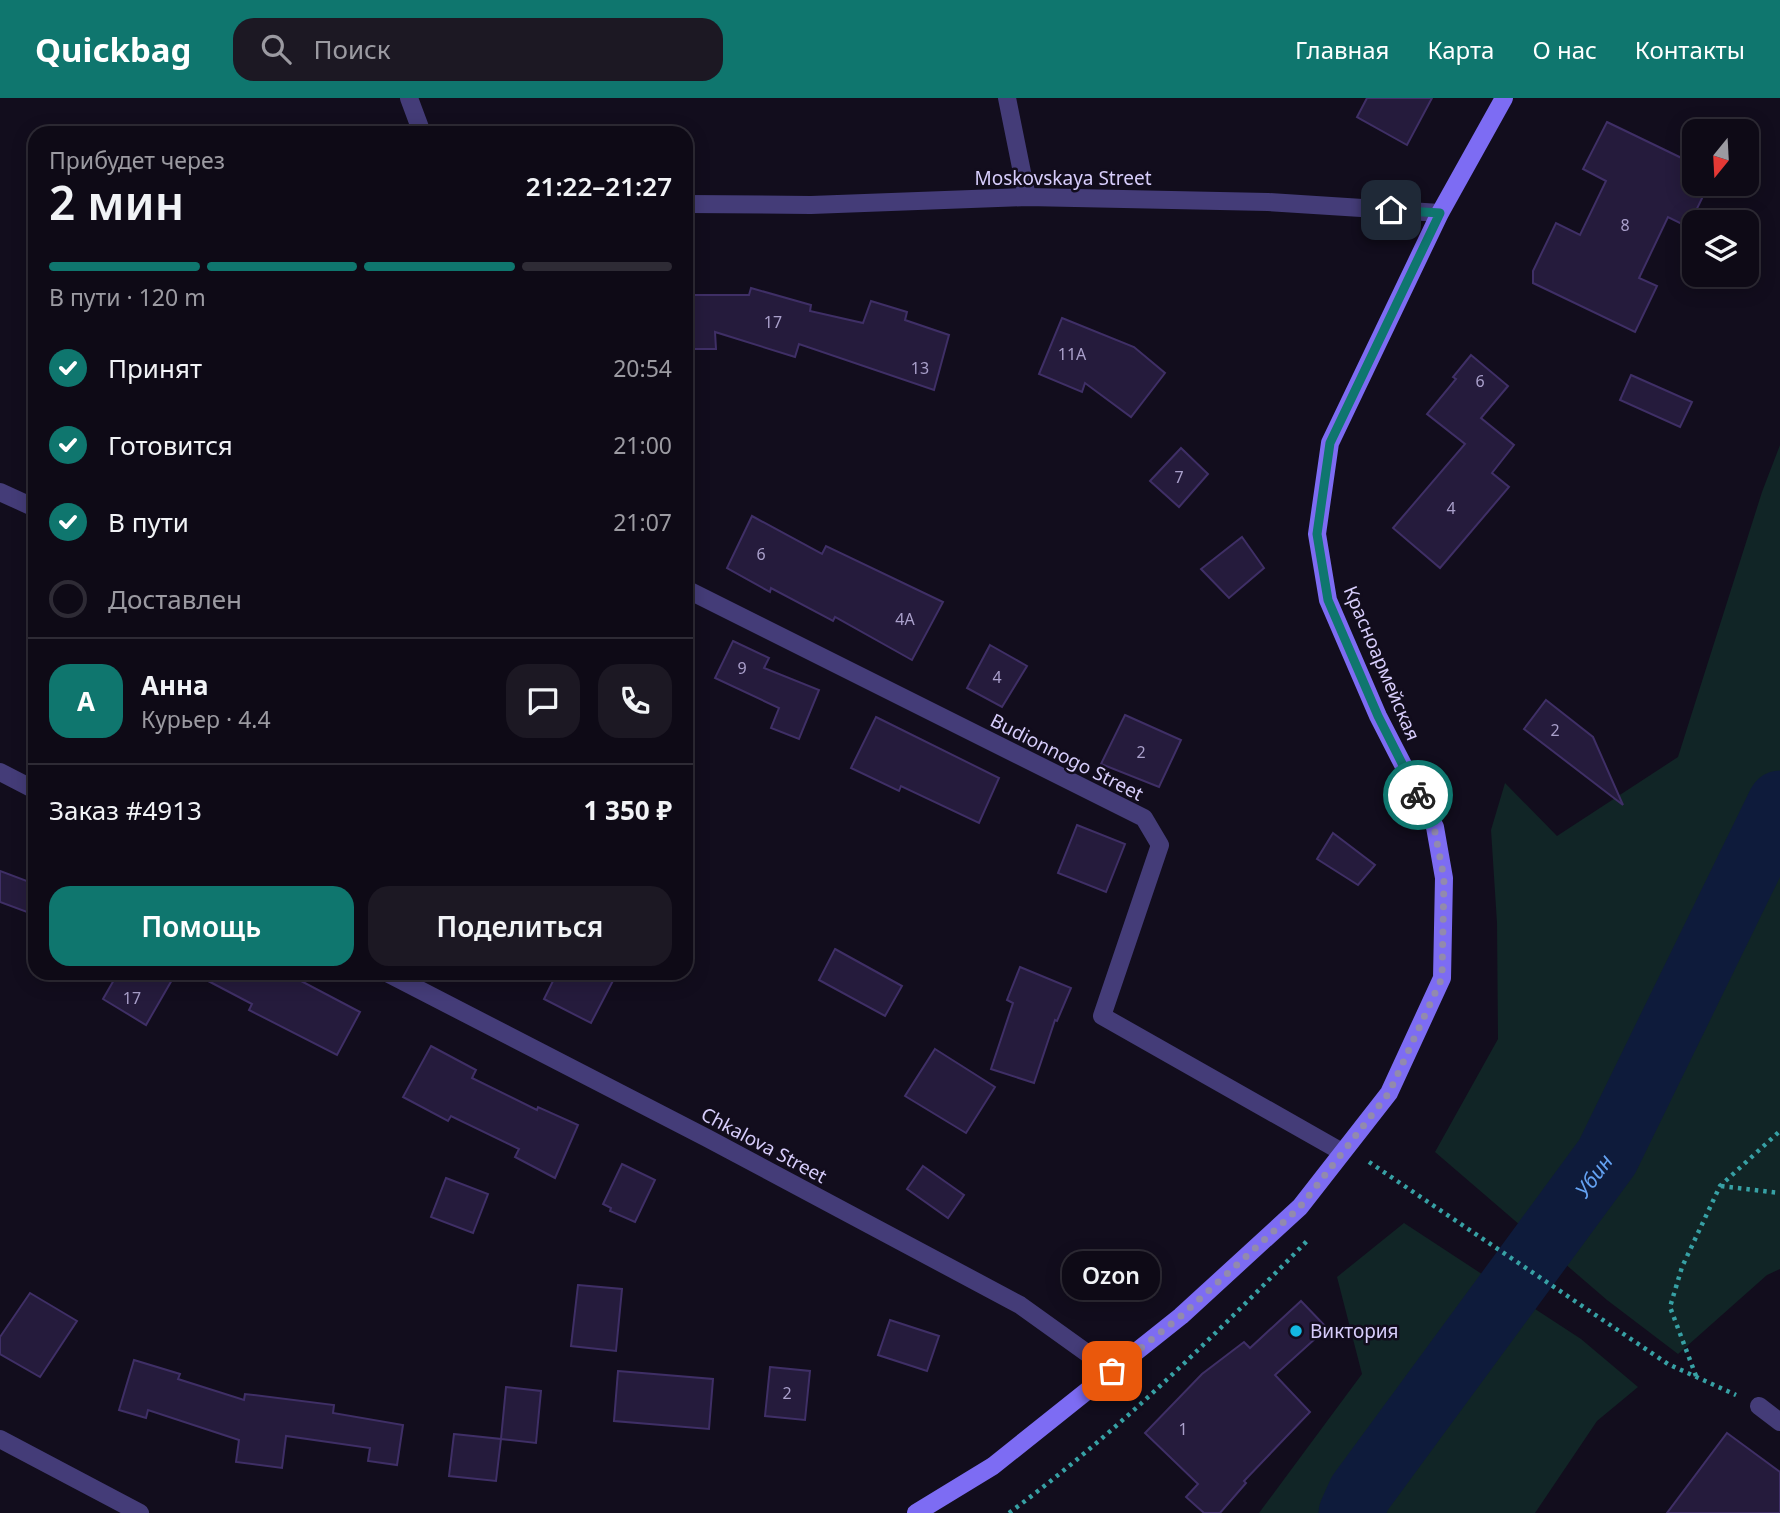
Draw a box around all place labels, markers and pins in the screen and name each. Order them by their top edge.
pin [1361,180,1421,240]
callout: Ozon [1063,1252,1161,1301]
place label: Виктория [1310,1318,1398,1344]
marker: Виктория [1288,1323,1304,1339]
pin [1082,1341,1142,1401]

